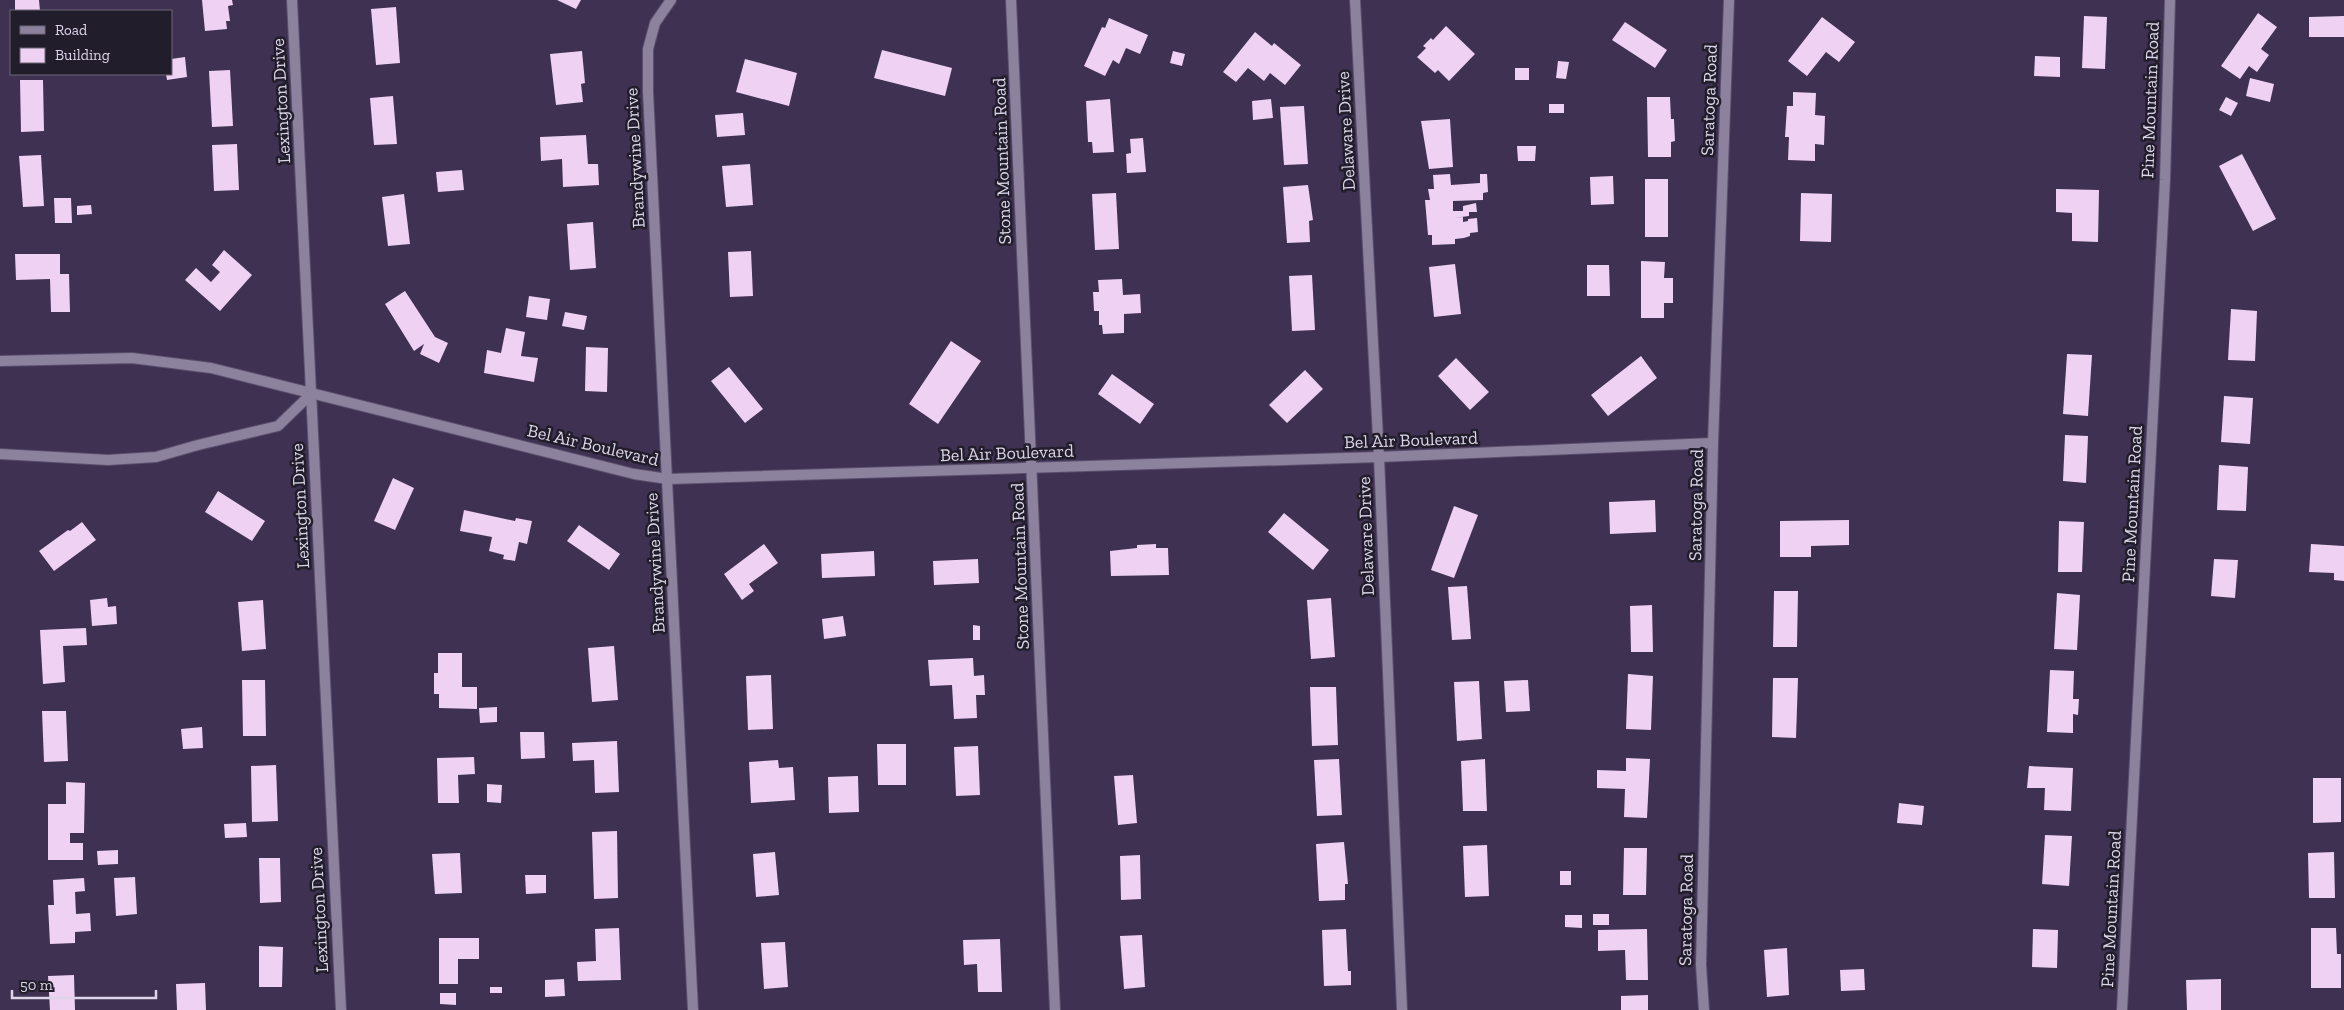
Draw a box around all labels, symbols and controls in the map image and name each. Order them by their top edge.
legend [10,10,172,75]
text: Road [55,21,88,39]
street label: Pine Mountain Road [2136,21,2164,179]
street label: Lexington Drive [267,38,295,164]
street label: Saratoga Road [1696,44,1722,156]
text: Building [55,46,110,64]
street label: Delaware Drive [1332,71,1360,191]
street label: Stone Mountain Road [988,77,1016,245]
street label: Brandywine Drive [620,87,650,229]
street label: Bel Air Boulevard [525,419,661,471]
street label: Pine Mountain Road [2117,425,2147,583]
street label: Bel Air Boulevard [1344,427,1479,453]
street label: Bel Air Boulevard [940,440,1075,466]
street label: Lexington Drive [286,443,314,569]
street label: Saratoga Road [1684,449,1708,561]
street label: Delaware Drive [1353,476,1379,596]
street label: Stone Mountain Road [1006,482,1034,650]
street label: Brandywine Drive [640,492,670,634]
street label: Pine Mountain Road [2096,830,2126,988]
street label: Lexington Drive [305,847,333,973]
street label: Saratoga Road [1674,854,1698,966]
scale bar [12,968,156,1000]
text: 50 m [20,976,53,994]

